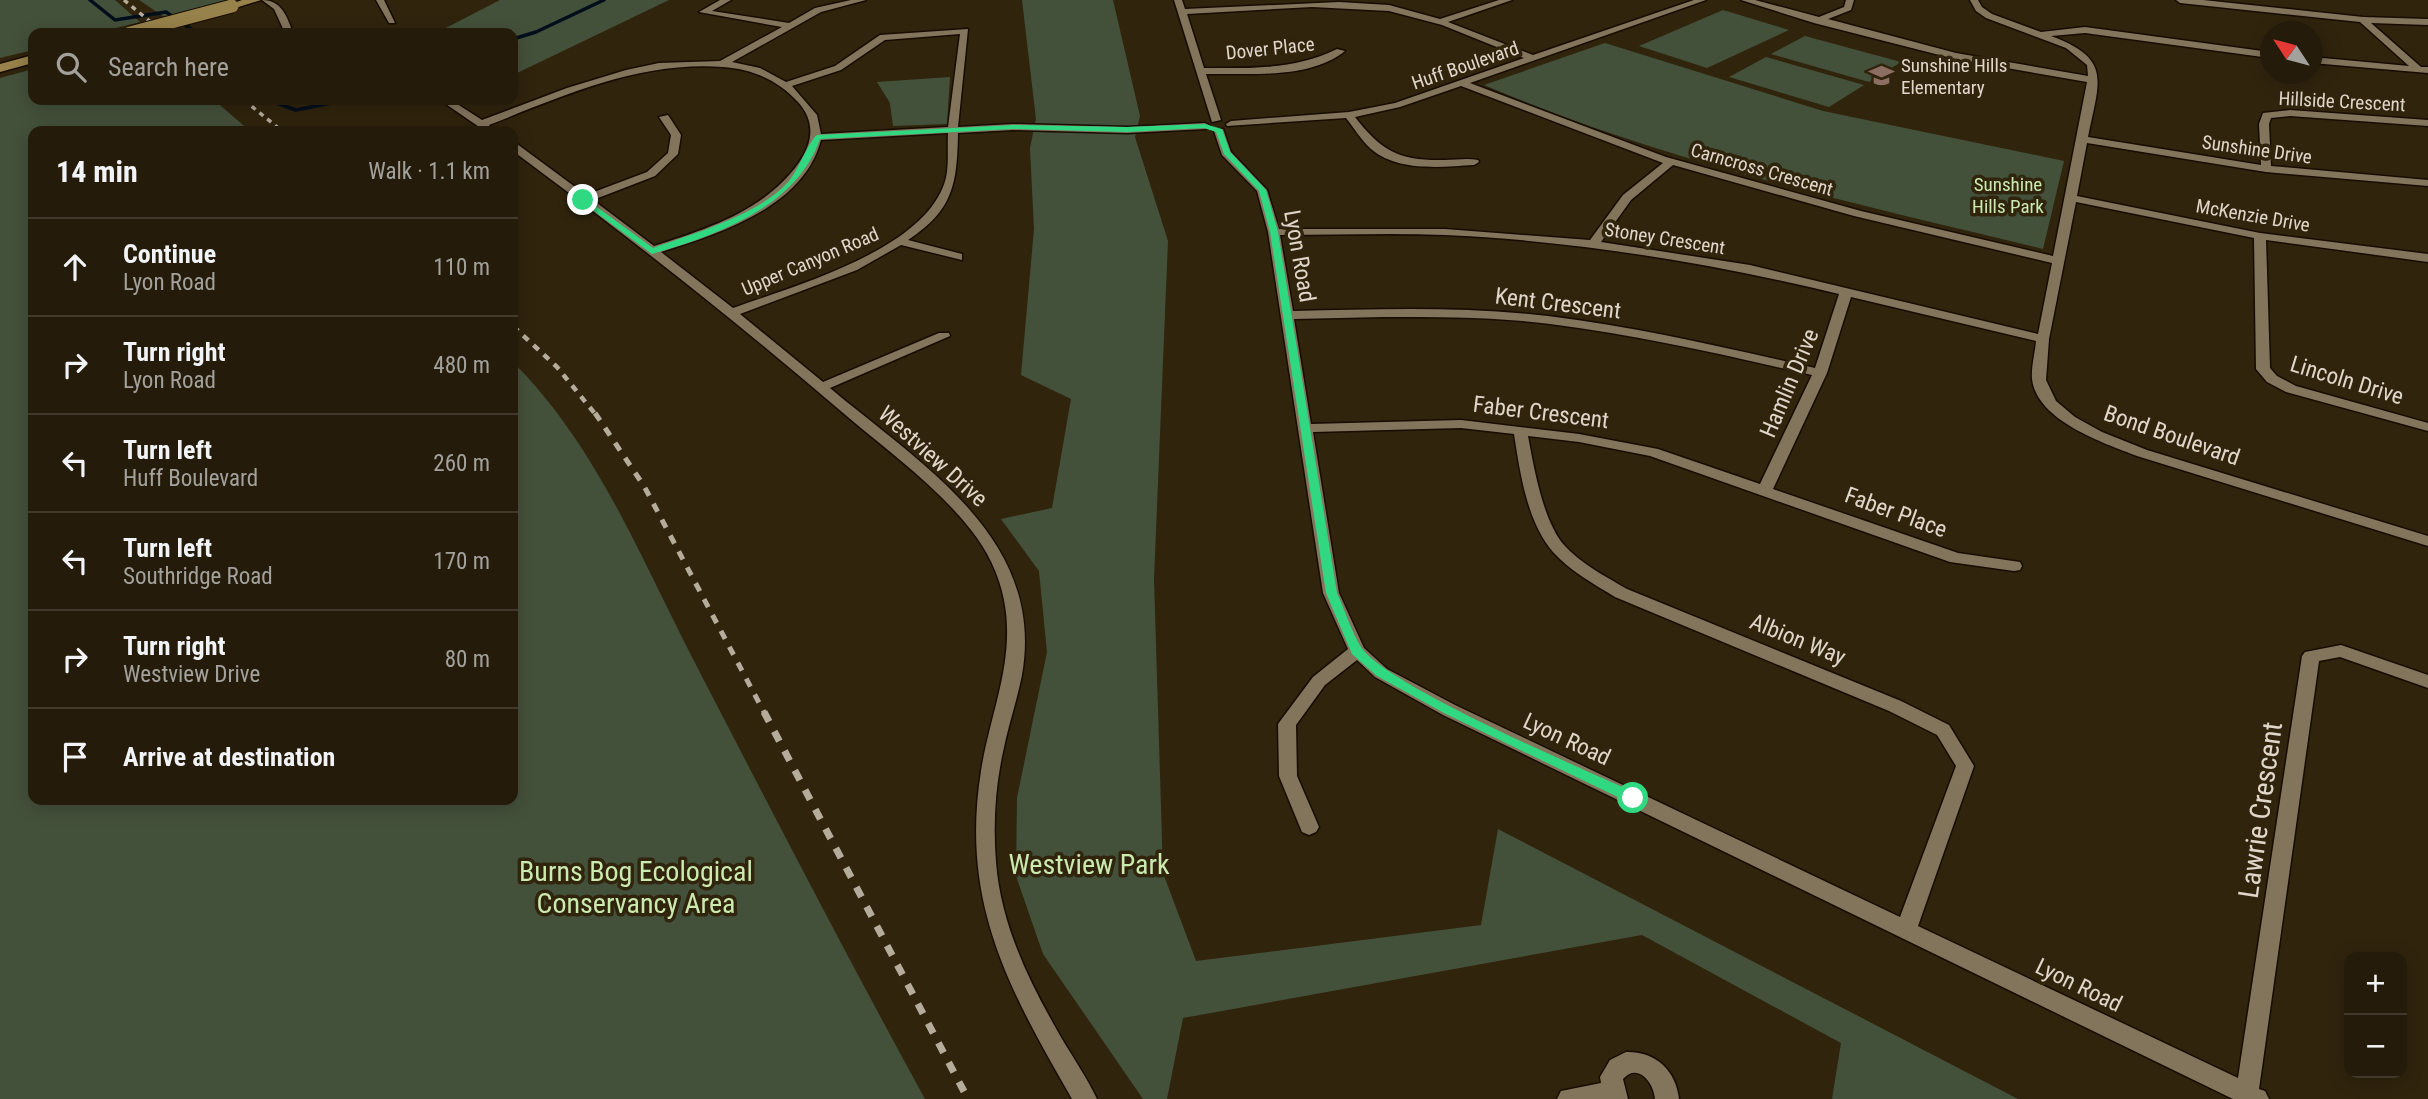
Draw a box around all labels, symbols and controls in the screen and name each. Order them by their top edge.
north arrow [2260,21,2323,84]
search box [28,28,518,105]
street label: Dover Place [1225,32,1316,65]
street label: Huff Boulevard [1409,36,1522,95]
icon: search [52,48,90,86]
text: Search here [108,52,229,82]
place label: Sunshine Hills Elementary [1901,54,2007,99]
school or university icon: Sunshine Hills Elementary [1867,62,1895,90]
street label: Hillside Crescent [2278,87,2406,116]
street label: Sunshine Drive [2200,130,2313,169]
street label: Carncross Crescent [1688,138,1836,201]
text: 14 min [56,154,138,189]
text: Walk · 1.1 km [368,158,490,185]
park label: Sunshine Hills Park [1972,173,2044,218]
route end [567,184,598,215]
street label: McKenzie Drive [2194,194,2312,237]
street label: Lyon Road [1278,208,1321,304]
street label: Stoney Crescent [1603,218,1727,259]
street label: Upper Canyon Road [738,222,882,301]
text: Continue [123,239,216,269]
icon: ahead [56,248,94,286]
text: 110 m [433,254,490,281]
text: Lyon Road [123,269,216,296]
street label: Kent Crescent [1493,282,1622,325]
street label: Hamlin Drive [1754,325,1824,442]
text: Turn right [123,337,225,367]
icon: right [56,346,94,384]
street label: Lincoln Drive [2287,350,2407,411]
text: 480 m [433,352,490,379]
text: Lyon Road [123,367,216,394]
street label: Faber Crescent [1472,391,1610,434]
street label: Westview Drive [873,400,993,512]
street label: Bond Boulevard [2100,400,2243,471]
text: Turn left [123,435,212,465]
icon: left [56,444,94,482]
text: 260 m [433,450,490,477]
text: Huff Boulevard [123,465,258,492]
street label: Faber Place [1841,482,1951,543]
text: Turn left [123,533,212,563]
icon: left [56,542,94,580]
text: 170 m [433,548,490,575]
text: Southridge Road [123,563,273,590]
street label: Albion Way [1746,608,1850,671]
text: Turn right [123,631,225,661]
icon: right [56,640,94,678]
text: 80 m [445,646,490,673]
text: Westview Drive [123,661,260,688]
street label: Lyon Road [1519,708,1615,771]
street label: Lawrie Crescent [2232,720,2289,900]
icon: arrive [56,738,94,776]
text: Arrive at destination [123,742,335,772]
route start [1617,782,1648,813]
park label: Westview Park [1008,848,1170,881]
park label: Burns Bog Ecological Conservancy Area [519,855,753,920]
map controls [2344,952,2407,1078]
button: + [2344,952,2407,1015]
street label: Lyon Road [2031,953,2126,1018]
button: − [2344,1015,2407,1078]

